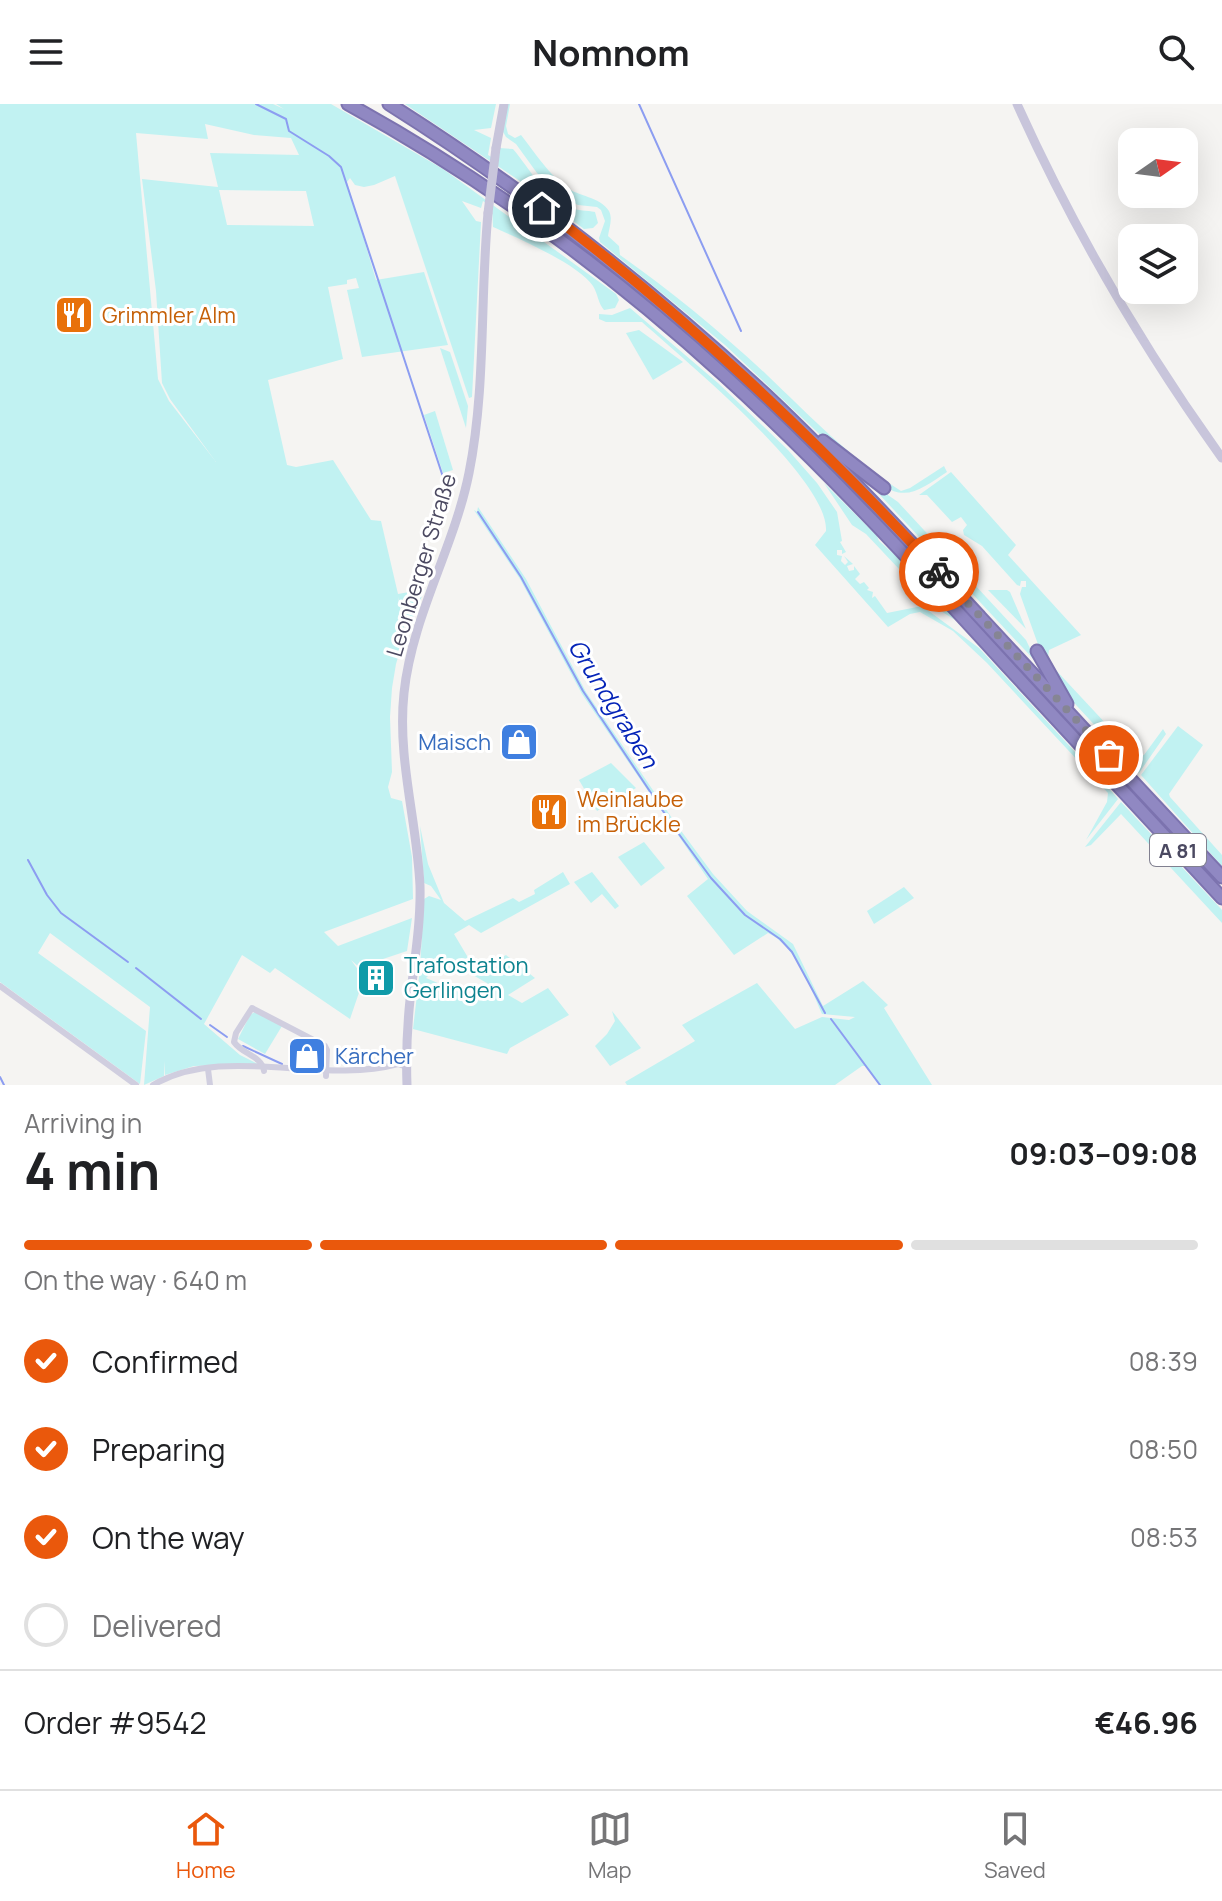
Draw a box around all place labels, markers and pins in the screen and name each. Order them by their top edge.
pin [508,174,576,242]
restaurant icon: Grimmler Alm [53,294,95,336]
place label: Grimmler Alm [102,300,236,330]
shop icon: Maisch [498,721,540,763]
pin [1075,721,1143,789]
place label: Maisch [418,727,491,757]
place label: Weinlaube im Brückle [577,784,684,839]
restaurant icon: Weinlaube im Brückle [528,791,570,833]
place label: Trafostation Gerlingen [404,950,529,1005]
building icon: Trafostation Gerlingen [355,957,397,999]
shop icon: Kärcher [286,1035,328,1077]
place label: Kärcher [335,1041,414,1071]

